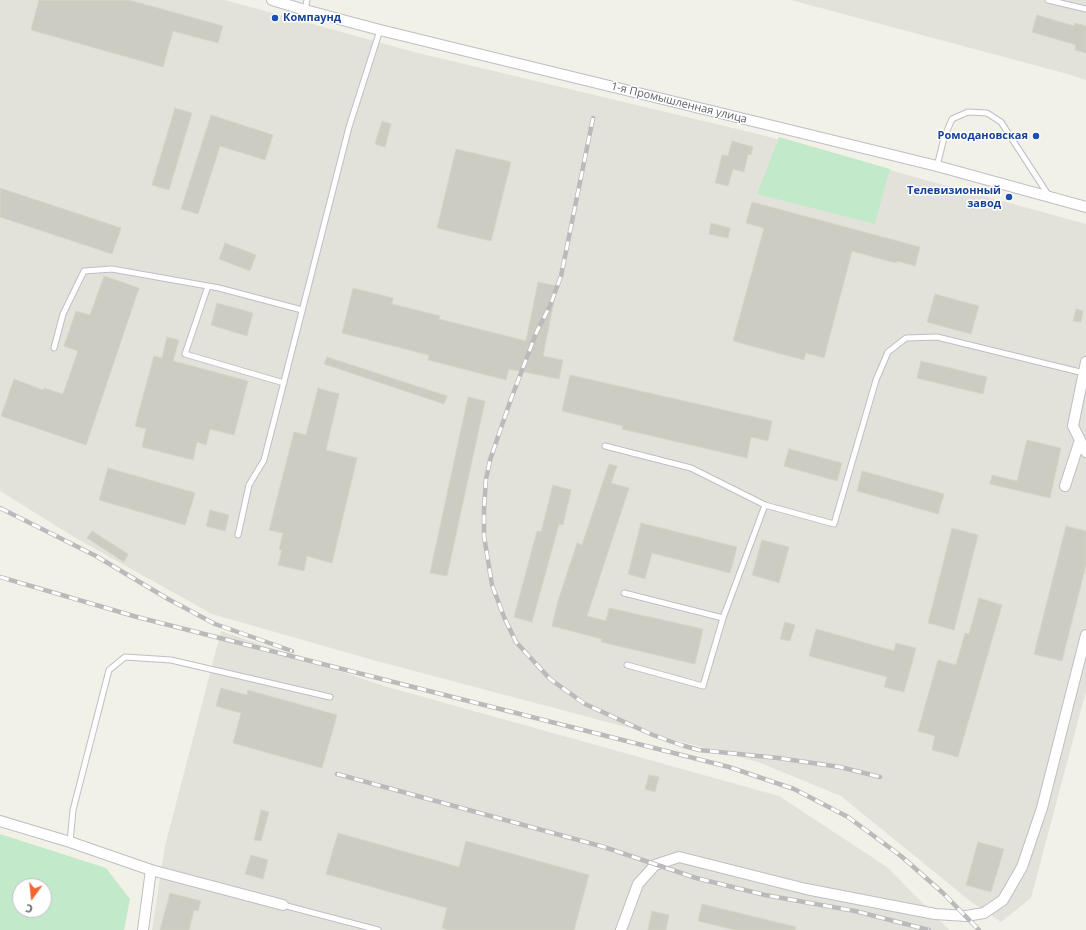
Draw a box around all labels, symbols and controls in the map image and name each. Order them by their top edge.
place label: Компаунд [283,11,341,25]
marker: Компаунд [270,13,280,23]
street label: 1-я Промышленная улица [610,80,748,126]
place label: Ромодановская [938,129,1028,143]
marker: Ромодановская [1031,131,1041,141]
place label: Телевизионный завод [907,184,1001,210]
marker: Телевизионный завод [1004,192,1014,202]
north arrow [12,878,52,918]
text: С [24,901,34,917]

